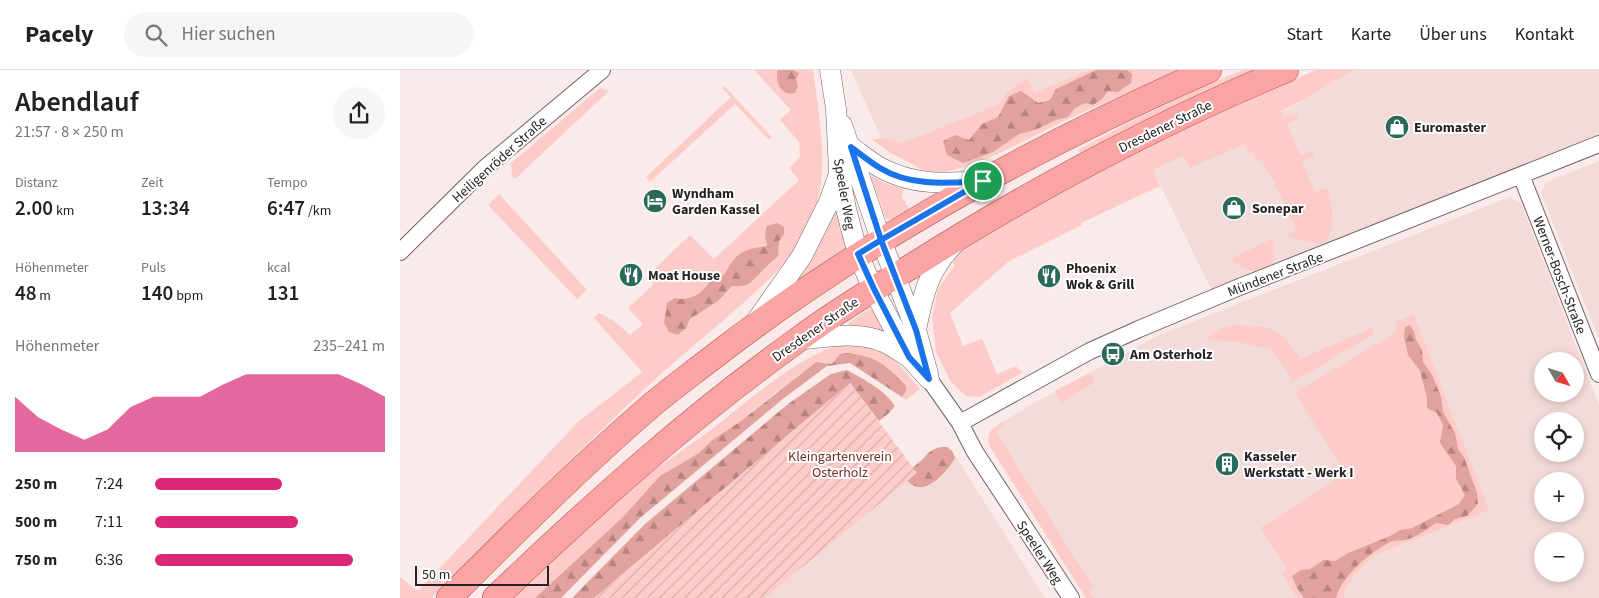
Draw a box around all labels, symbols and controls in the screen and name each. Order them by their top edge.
search box [124,12,474,57]
text: Pacely [25,17,94,52]
icon: search [142,21,170,49]
text: Hier suchen [182,21,276,48]
text: Start [1286,22,1323,47]
text: Karte [1351,22,1391,47]
text: Über uns [1419,22,1487,47]
text: Kontakt [1515,22,1574,47]
text: Abendlauf [15,82,139,122]
button: share [333,87,385,139]
street label: Dresdener Straße [1115,96,1216,158]
street label: Heiligenröder Straße [448,112,551,208]
shop icon: Euromaster [1384,114,1410,140]
place label: Euromaster [1414,118,1486,138]
text: 21:57 · 8 × 250 m [15,121,124,143]
street label: Speeler Weg [828,157,860,231]
pin [962,160,1004,202]
icon: arrive [969,167,997,195]
text: Distanz [15,173,58,193]
text: Zeit [141,173,163,193]
text: Tempo [267,173,308,193]
place label: Wyndham Garden Kassel [672,184,759,220]
hotel icon: Wyndham Garden Kassel [642,188,668,214]
text: 2.00 [15,193,53,223]
text: 13:34 [141,193,190,223]
text: 6:47 [267,193,305,223]
shop icon: Sonepar [1221,195,1247,221]
place label: Sonepar [1252,199,1304,219]
text: km [53,201,74,221]
text: /km [305,201,331,221]
street label: Werner-Bosch-Straße [1527,214,1591,337]
street label: Mündener Straße [1225,248,1326,302]
text: Höhenmeter [15,258,89,278]
text: Puls [141,258,166,278]
text: kcal [267,258,291,278]
place label: Phoenix Wok & Grill [1066,259,1134,295]
restaurant icon: Moat House [618,262,644,288]
restaurant icon: Phoenix Wok & Grill [1036,263,1062,289]
place label: Moat House [648,266,720,286]
text: 48 [15,278,37,308]
text: 140 [141,278,173,308]
text: 131 [267,278,299,308]
text: m [37,286,51,306]
text: bpm [173,286,203,306]
street label: Dresdener Straße [768,292,863,367]
text: Höhenmeter [15,335,99,357]
text: 235–241 m [313,335,385,357]
bus stop icon: Am Osterholz [1100,341,1126,367]
place label: Am Osterholz [1129,345,1213,365]
north arrow [1534,352,1584,402]
map controls [1534,352,1584,582]
button: locate [1534,412,1584,462]
park label: Kleingartenverein Osterholz [788,447,892,483]
place label: Kasseler Werkstatt - Werk I [1244,447,1354,483]
building icon: Kasseler Werkstatt - Werk I [1214,451,1240,477]
button: + [1534,472,1584,522]
text: 250 m [15,473,57,495]
text: 7:24 [95,473,123,495]
text: 500 m [15,511,57,533]
text: 7:11 [95,511,123,533]
street label: Speeler Weg [1011,517,1067,588]
button: − [1534,532,1584,582]
text: 750 m [15,549,57,571]
text: 6:36 [95,549,123,571]
scale bar [415,563,549,586]
text: 50 m [422,565,450,585]

